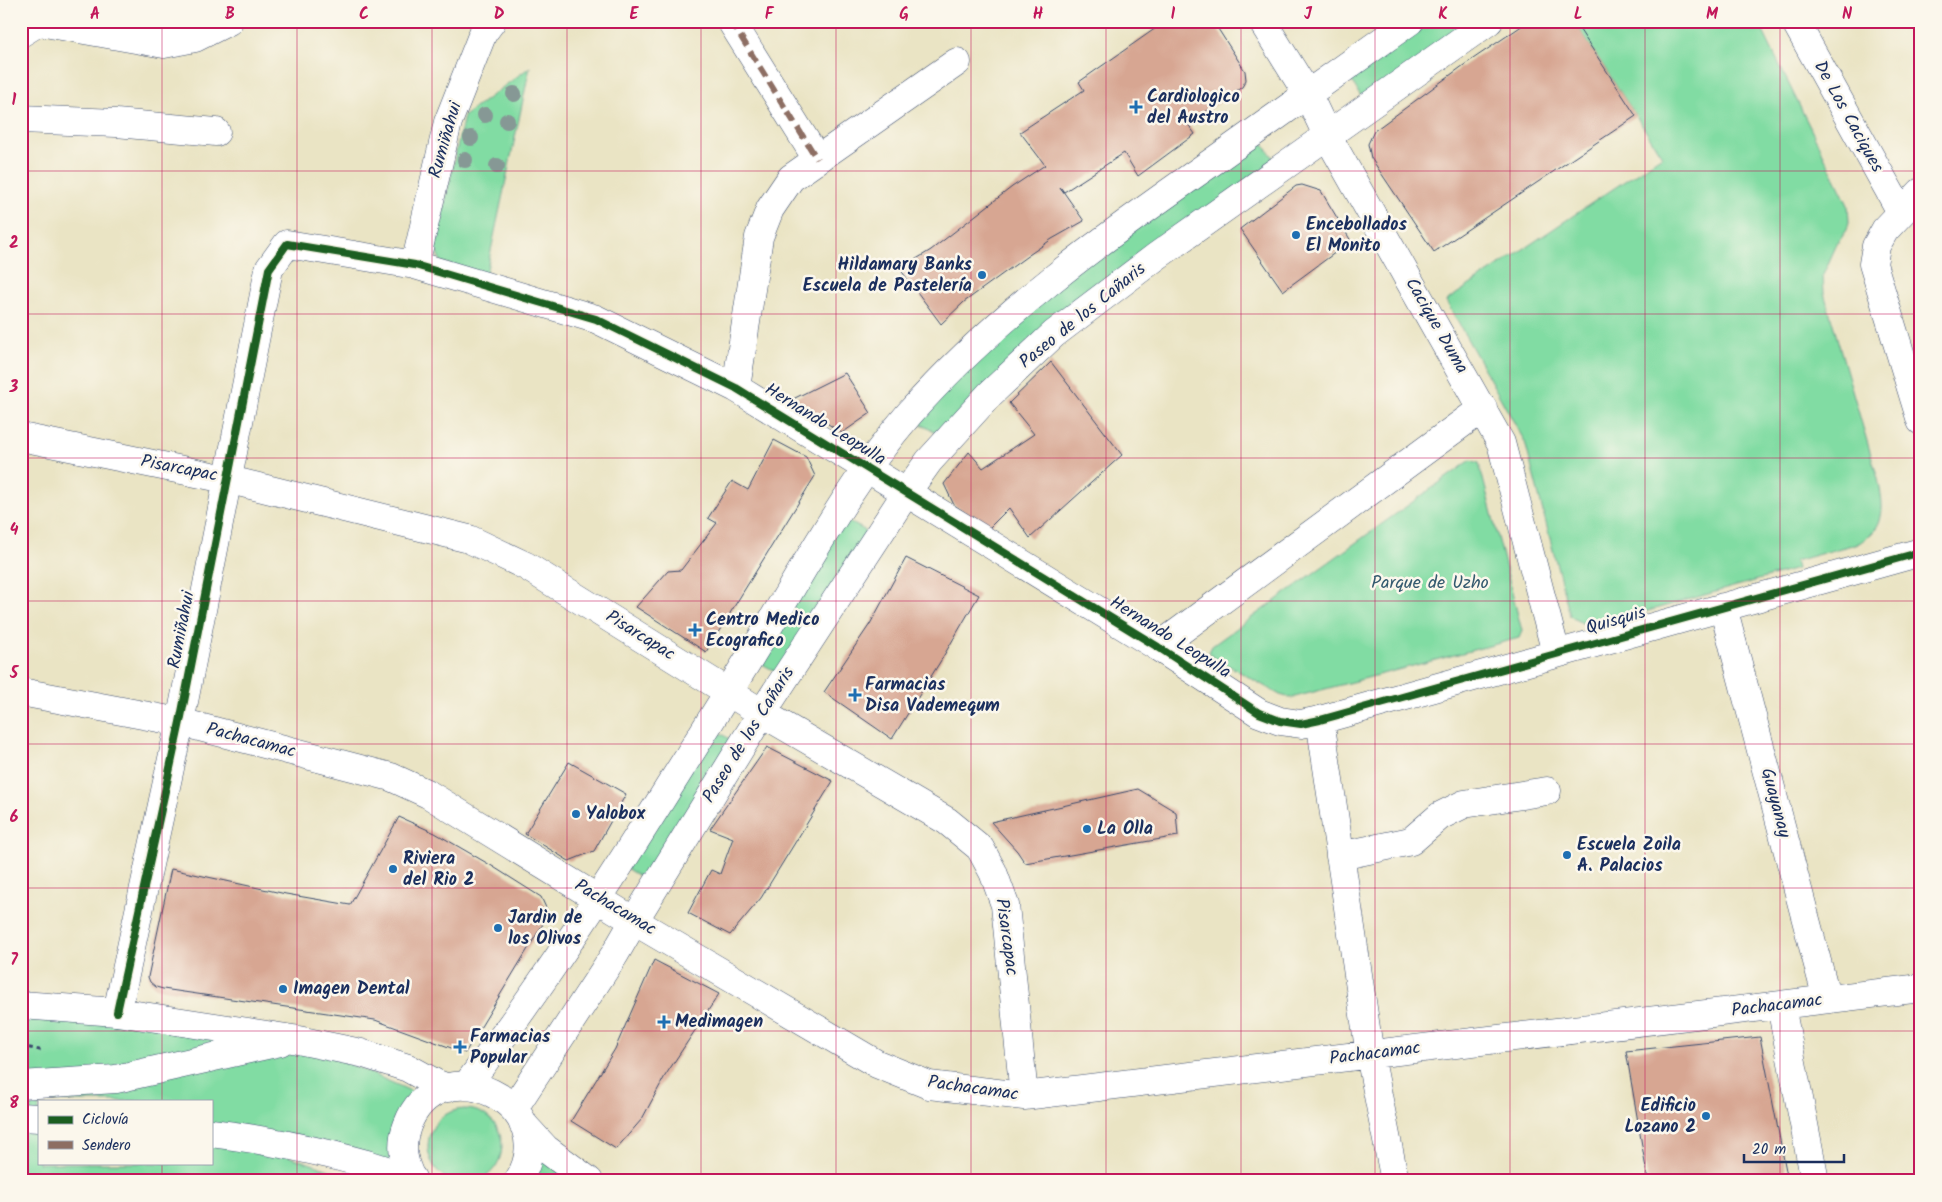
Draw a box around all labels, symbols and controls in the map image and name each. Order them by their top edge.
text: A [90,2,100,27]
text: B [225,2,235,27]
text: C [359,2,369,27]
text: D [494,2,505,27]
text: E [630,2,640,27]
text: F [765,2,775,27]
text: G [899,2,909,27]
text: H [1033,2,1043,27]
text: I [1171,2,1176,27]
text: J [1304,2,1313,27]
text: K [1438,2,1448,27]
text: L [1574,2,1582,27]
text: M [1706,2,1719,27]
text: N [1842,2,1852,27]
street label: De Los Caciques [1805,56,1891,179]
place label: Cardiologico del Austro [1147,83,1240,133]
text: 1 [12,88,17,113]
street label: Rumiñahui [421,98,471,182]
marker: Cardiologico del Austro [1129,100,1143,114]
place label: Encebollados El Monito [1306,211,1408,261]
marker: Encebollados El Monito [1290,229,1302,241]
text: 2 [9,231,19,256]
place label: Hildamary Banks Escuela de Pastelería [803,251,973,301]
street label: Paseo de los Cañaris [1013,255,1153,376]
marker: Hildamary Banks Escuela de Pastelería [976,269,988,281]
street label: Cacique Duma [1397,272,1475,380]
text: 3 [9,375,19,400]
street label: Hernando Leopulla [758,376,892,474]
street label: Pisarcapac [138,447,220,491]
text: 4 [10,518,19,543]
park label: Parque de Uzho [1371,569,1489,598]
street label: Rumiñahui [160,588,204,671]
street label: Hernando Leopulla [1103,589,1237,687]
street label: Quisquis [1583,599,1650,643]
street label: Pisarcapac [599,603,681,669]
place label: Centro Medico Ecografico [706,606,819,656]
marker: Centro Medico Ecografico [688,623,702,637]
text: 5 [9,661,20,686]
street label: Paseo de los Cañaris [695,661,803,809]
place label: Farmacias Disa Vademequm [865,671,1000,721]
marker: Farmacias Disa Vademequm [849,689,861,701]
street label: Pachacamac [203,715,299,767]
street label: Guayanay [1752,765,1798,842]
place label: Yalobox [586,800,646,829]
text: 6 [10,805,19,830]
marker: Yalobox [570,808,582,820]
place label: La Olla [1097,815,1153,844]
marker: La Olla [1081,823,1093,835]
place label: Escuela Zoila A. Palacios [1577,831,1681,881]
place label: Riviera del Rio 2 [403,845,474,895]
marker: Escuela Zoila A. Palacios [1561,849,1573,861]
marker: Riviera del Rio 2 [387,863,399,875]
street label: Pachacamac [568,872,662,944]
street label: Pisarcapac [986,897,1026,977]
place label: Jardin de los Olivos [508,904,582,954]
marker: Jardin de los Olivos [492,922,504,934]
text: 7 [10,948,18,973]
place label: Imagen Dental [293,975,410,1004]
marker: Imagen Dental [277,983,289,995]
street label: Pachacamac [1730,986,1824,1026]
place label: Medimagen [675,1008,763,1037]
marker: Medimagen [657,1015,671,1029]
place label: Farmacias Popular [470,1023,551,1073]
street label: Pachacamac [1328,1034,1422,1074]
marker: Farmacias Popular [454,1041,466,1053]
street label: Pachacamac [926,1068,1020,1110]
text: 8 [9,1091,19,1116]
place label: Edificio Lozano 2 [1625,1092,1696,1142]
legend [38,1100,212,1164]
text: Ciclovía [82,1108,129,1132]
marker: Edificio Lozano 2 [1700,1110,1712,1122]
scale bar [1744,1132,1844,1164]
text: Sendero [82,1134,131,1158]
text: 20 m [1752,1138,1786,1162]

